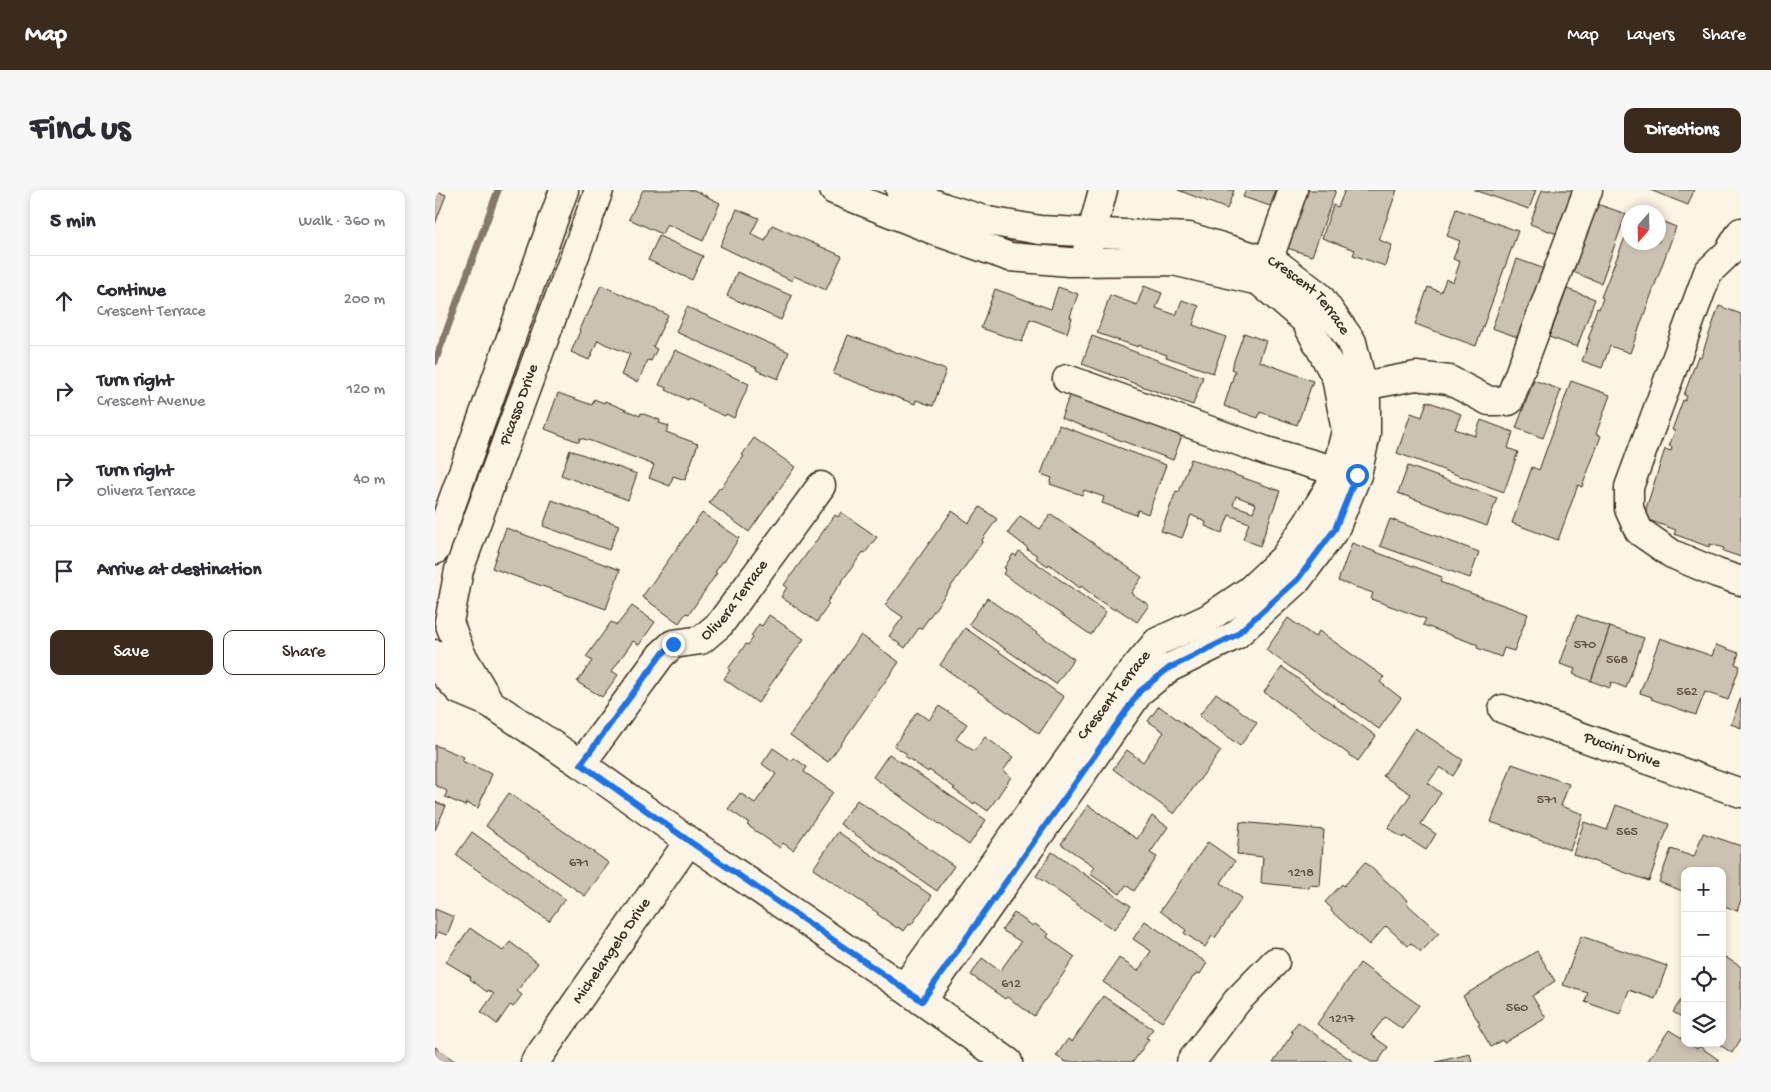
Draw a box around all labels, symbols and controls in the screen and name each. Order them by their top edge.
text: Map [25,21,67,50]
text: Map [1567,25,1599,46]
text: Layers [1627,25,1674,46]
text: Share [1702,25,1746,46]
button: Directions [1624,108,1741,153]
text: Find us [30,110,130,151]
north arrow [1621,205,1666,250]
text: 5 min [50,210,95,235]
text: Walk · 360 m [299,213,385,232]
street label: Crescent Terrace [1265,252,1354,340]
text: Continue [97,280,166,303]
icon: ahead [50,287,78,315]
text: 200 m [344,291,385,310]
text: Crescent Terrace [97,303,205,322]
street label: Picasso Drive [496,361,544,449]
text: Turn right [97,370,173,393]
icon: right [50,377,78,405]
text: 120 m [346,381,385,400]
text: Crescent Avenue [97,393,205,412]
text: Turn right [97,460,173,483]
route start [1346,464,1369,487]
icon: right [50,467,78,495]
text: 40 m [353,471,385,490]
text: Olivera Terrace [97,483,196,502]
street label: Olivera Terrace [697,556,773,645]
icon: arrive [50,557,78,585]
text: Arrive at destination [97,559,261,582]
button: Save [50,630,213,675]
button: Share [223,630,385,675]
route end [662,633,685,656]
house number: 570 [1574,637,1596,654]
street label: Crescent Terrace [1074,647,1156,745]
house number: 568 [1606,652,1628,669]
house number: 562 [1676,684,1698,701]
street label: Puccini Drive [1580,728,1664,774]
house number: 571 [1537,792,1557,809]
house number: 565 [1616,824,1638,841]
house number: 671 [569,855,589,872]
house number: 1218 [1287,865,1314,882]
map controls [1681,867,1726,1047]
button: + [1681,867,1726,912]
street label: Michelangelo Drive [569,894,656,1008]
button: − [1681,912,1726,957]
button: locate [1681,957,1726,1002]
house number: 612 [1001,976,1021,993]
house number: 560 [1506,1000,1528,1017]
button: layers [1681,1002,1726,1047]
house number: 1217 [1328,1011,1355,1028]

